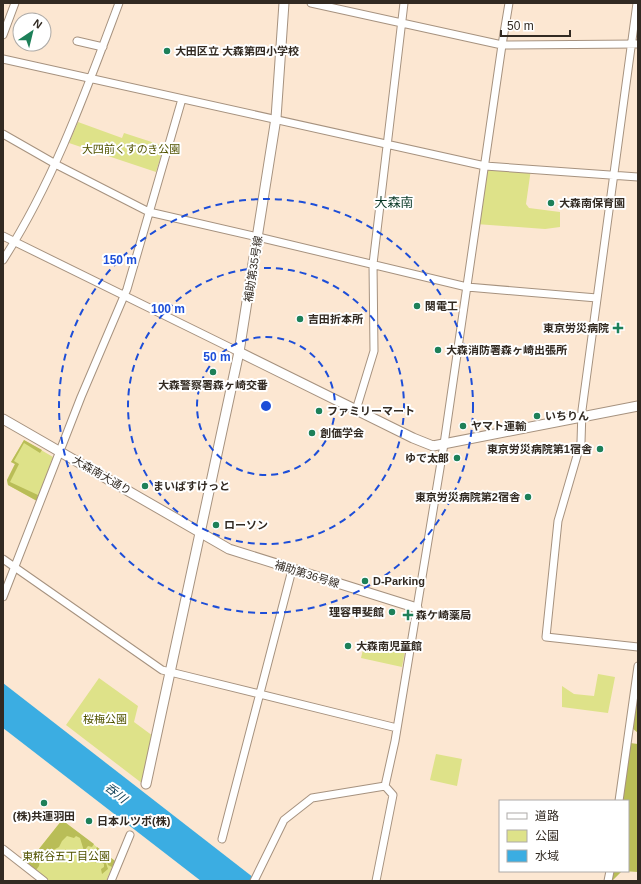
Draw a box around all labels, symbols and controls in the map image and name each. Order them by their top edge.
north arrow [12,12,52,52]
scale bar [501,12,570,38]
text: N [31,17,44,31]
text: 50 m [507,19,534,33]
place label: 大田区立 大森第四小学校 [175,45,299,57]
marker: 大田区立 大森第四小学校 [162,46,172,56]
park label: 大四前くすのき公園 [82,143,180,155]
district label: 大森南 [374,195,414,210]
place label: 大森南保育園 [559,197,625,209]
marker: 大森南保育園 [546,198,556,208]
street label: 補助第35号線 [242,235,264,303]
text: 150 m [103,253,137,267]
place label: 関電工 [425,300,458,312]
marker: 関電工 [412,301,422,311]
text: 100 m [151,302,185,316]
place label: 吉田折本所 [308,313,363,325]
marker: 吉田折本所 [295,314,305,324]
place label: 東京労災病院 [543,322,609,334]
marker: 東京労災病院 [612,322,624,334]
place label: 大森消防署森ヶ崎出張所 [446,344,567,356]
marker: 大森消防署森ヶ崎出張所 [433,345,443,355]
text: 50 m [203,350,231,364]
marker: 大森警察署森ヶ崎交番 [208,367,218,377]
place label: 大森警察署森ヶ崎交番 [158,379,268,391]
centre of rings [259,399,273,413]
place label: ファミリーマート [327,405,415,417]
marker: ファミリーマート [314,406,324,416]
place label: いちりん [545,410,589,422]
marker: いちりん [532,411,542,421]
place label: ヤマト運輸 [471,420,527,432]
marker: ヤマト運輸 [458,421,468,431]
place label: 創価学会 [320,427,364,439]
marker: 創価学会 [307,428,317,438]
place label: 東京労災病院第1宿舎 [487,443,593,455]
marker: 東京労災病院第1宿舎 [595,444,605,454]
place label: ゆで太郎 [405,452,449,464]
street label: 大森南大通り [70,453,134,497]
marker: ゆで太郎 [452,453,462,463]
place label: まいばすけっと [153,480,230,492]
marker: まいばすけっと [140,481,150,491]
place label: 東京労災病院第2宿舎 [415,491,521,503]
marker: 東京労災病院第2宿舎 [523,492,533,502]
place label: ローソン [224,519,268,531]
marker: ローソン [211,520,221,530]
street label: 補助第36号線 [273,558,341,590]
place label: D-Parking [373,575,425,587]
marker: D-Parking [360,576,370,586]
place label: 理容甲斐館 [329,606,384,618]
marker: 理容甲斐館 [387,607,397,617]
place label: 森ケ崎薬局 [416,609,471,621]
marker: 森ケ崎薬局 [403,610,413,620]
place label: 大森南児童館 [356,640,422,652]
marker: 大森南児童館 [343,641,353,651]
park label: 桜梅公園 [83,713,127,725]
water label: 呑川 [102,780,131,807]
marker: (株)共運羽田 [39,798,49,808]
legend [499,800,629,872]
text: 道路 [535,809,559,823]
place label: (株)共運羽田 [13,810,75,822]
place label: 日本ルツボ(株) [97,815,171,827]
marker: 日本ルツボ(株) [84,816,94,826]
text: 公園 [535,829,559,843]
text: 水域 [535,849,559,863]
park label: 東糀谷五丁目公園 [22,850,110,862]

